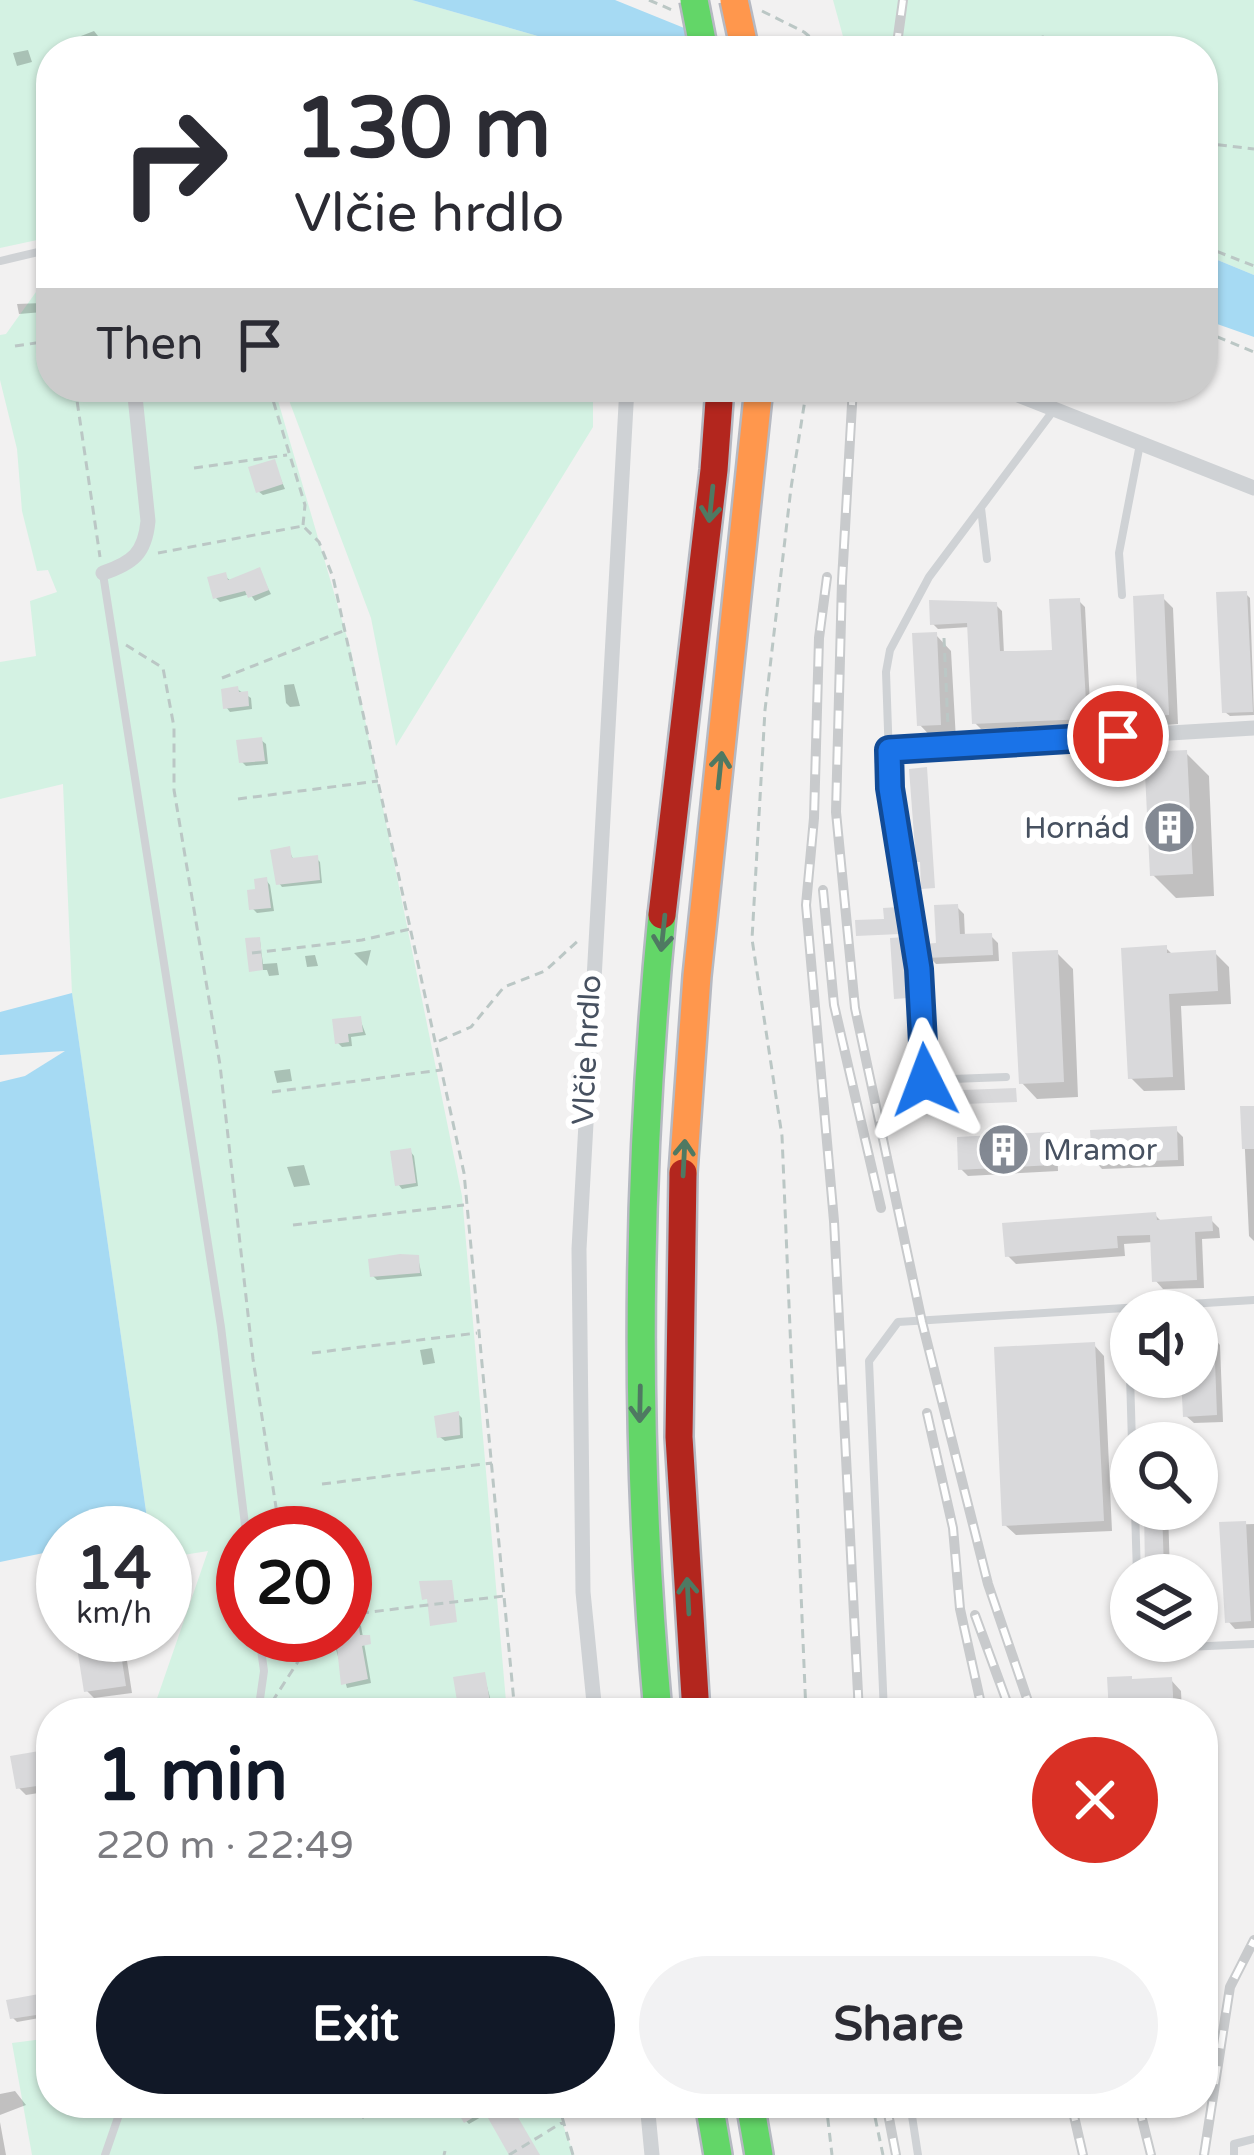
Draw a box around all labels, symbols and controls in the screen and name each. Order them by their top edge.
text: 130 m [294,79,551,180]
icon: right [96,84,252,240]
text: Vlčie hrdlo [294,181,564,246]
icon: arrive [227,312,293,378]
text: Then [96,318,203,372]
one-way arrow [699,484,721,523]
pin [1067,685,1169,787]
icon: arrive [1085,703,1151,769]
one-way arrow [709,751,732,790]
building icon: Hornád [1141,800,1197,856]
place label: Hornád [1024,810,1130,847]
one-way arrow [651,913,673,952]
street label: Vlčie hrdlo [565,974,609,1126]
position arrow [862,1017,988,1143]
building icon: Mramor [976,1122,1032,1178]
place label: Mramor [1043,1132,1158,1169]
one-way arrow [673,1139,696,1178]
map controls [1110,1290,1218,1662]
button: sound [1110,1290,1218,1398]
one-way arrow [629,1384,651,1423]
button: search [1110,1422,1218,1530]
speed limit sign: 20 [216,1506,372,1662]
text: 14 [76,1533,152,1605]
button: layers [1110,1554,1218,1662]
one-way arrow [676,1577,699,1616]
text: km/h [76,1595,152,1632]
text: 1 min [96,1733,288,1820]
button: close [1032,1737,1158,1863]
text: 220 m · 22:49 [96,1822,354,1869]
button: Exit [96,1956,615,2094]
button: Share [639,1956,1158,2094]

